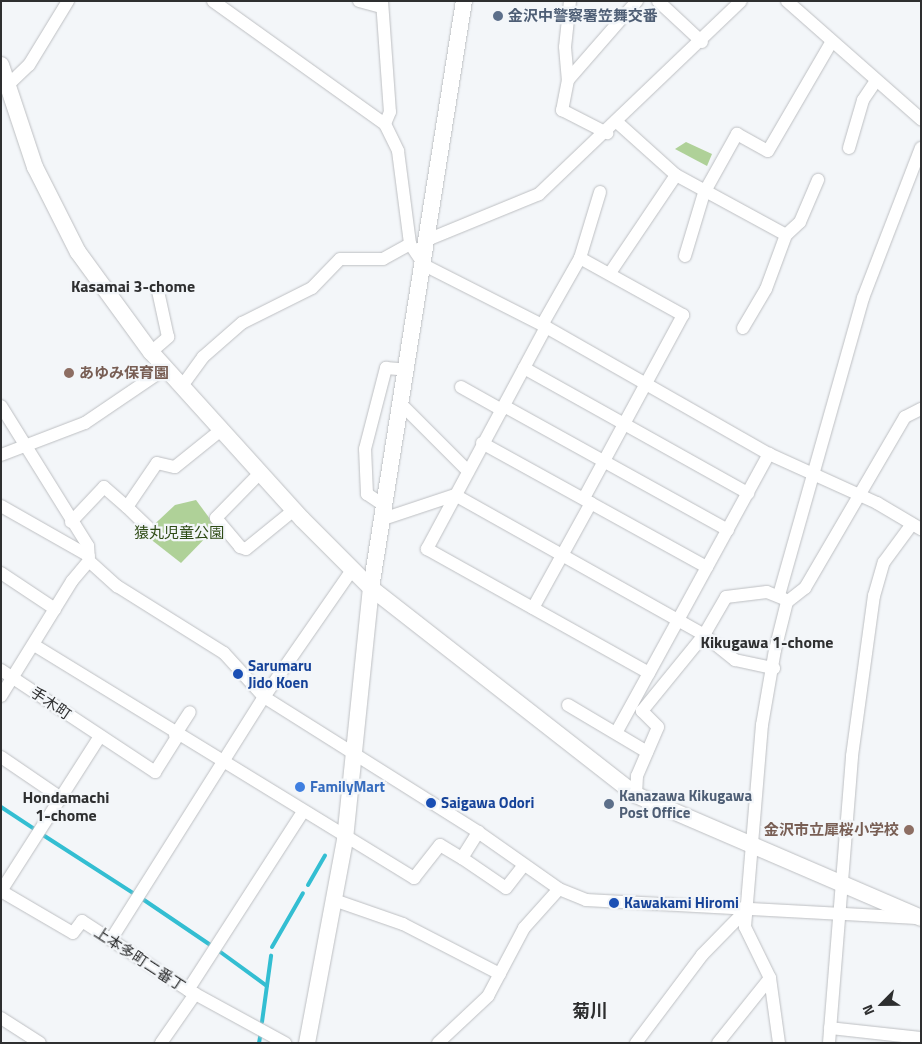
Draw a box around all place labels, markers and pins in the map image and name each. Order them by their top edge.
place label: 金沢中警察署笠舞交番 [508,7,658,25]
marker: 金沢中警察署笠舞交番 [492,10,504,22]
place label: あゆみ保育園 [79,364,169,382]
marker: あゆみ保育園 [63,367,75,379]
place label: Sarumaru Jido Koen [248,656,312,691]
marker: Sarumaru Jido Koen [232,668,244,680]
place label: FamilyMart [310,778,385,796]
marker: FamilyMart [294,781,306,793]
place label: Kanazawa Kikugawa Post Office [619,786,752,821]
place label: Saigawa Odori [441,794,534,812]
marker: Saigawa Odori [425,797,437,809]
marker: Kanazawa Kikugawa Post Office [603,798,615,810]
place label: 金沢市立犀桜小学校 [764,821,899,839]
marker: 金沢市立犀桜小学校 [903,824,915,836]
place label: Kawakami Hiromi [624,894,739,912]
marker: Kawakami Hiromi [608,897,620,909]

